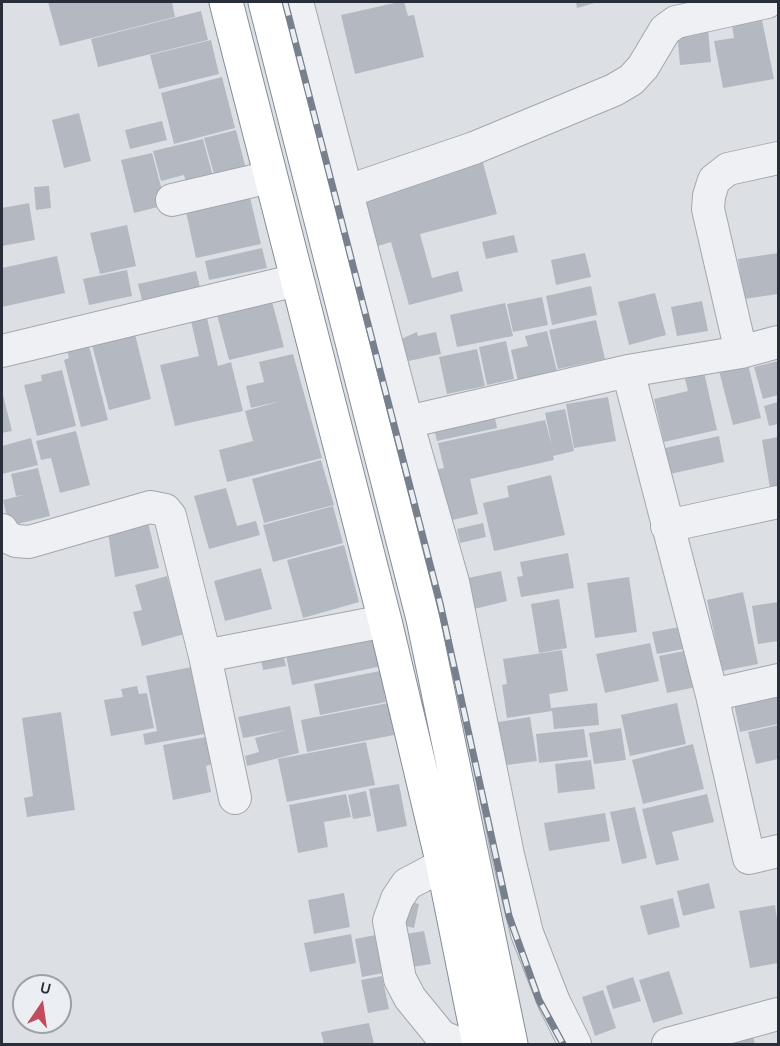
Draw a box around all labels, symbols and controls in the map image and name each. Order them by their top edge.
north arrow [12,974,72,1034]
text: U [38,977,53,998]

